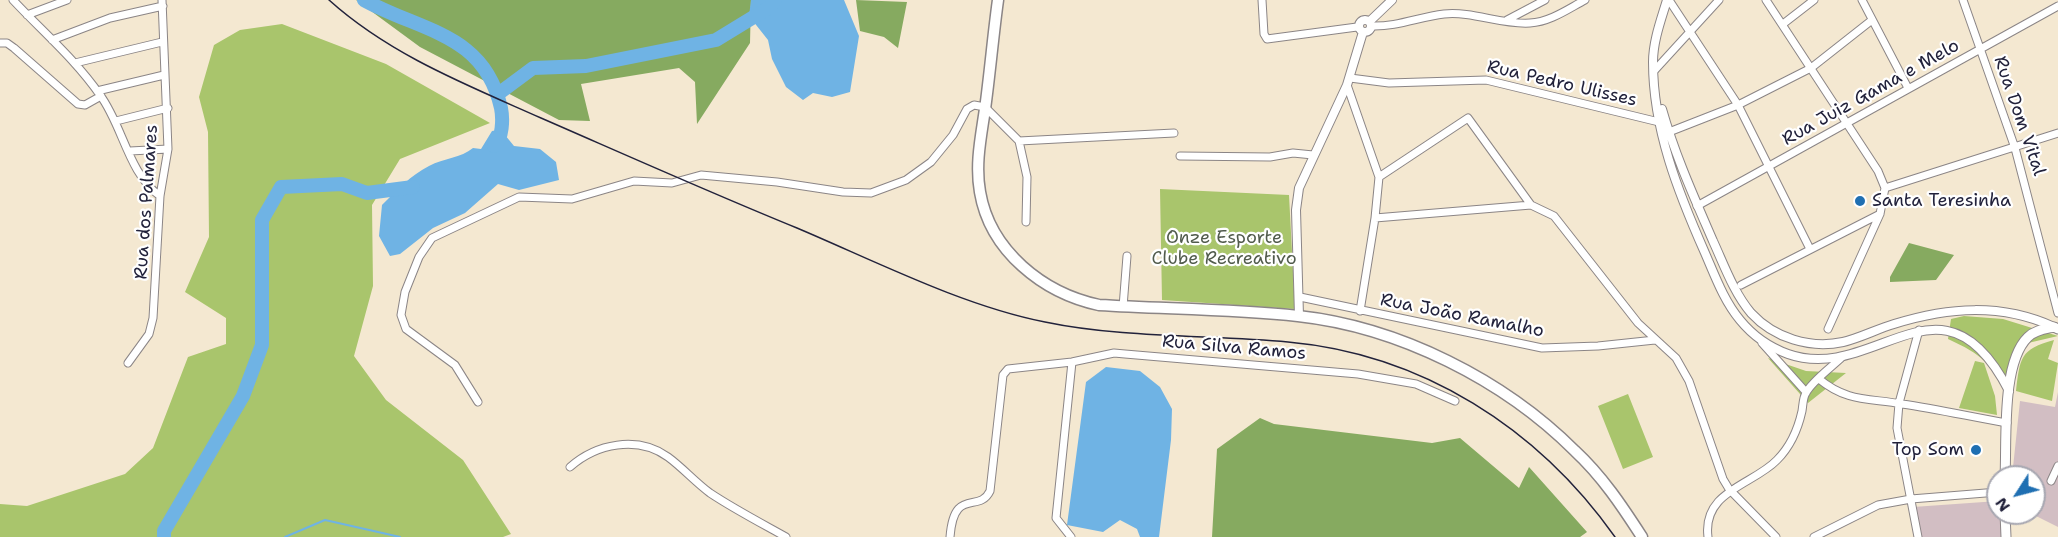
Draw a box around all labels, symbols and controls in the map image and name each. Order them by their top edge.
street label: Rua Juiz Gama e Melo [1779,35,1963,151]
street label: Rua Dom Vital [1988,53,2050,179]
street label: Rua Pedro Ulisses [1485,56,1639,112]
street label: Rua dos Palmares [131,124,163,280]
place label: Santa Teresinha [1872,190,2011,212]
marker: Santa Teresinha [1853,194,1867,208]
park label: Onze Esporte Clube Recreativo [1151,227,1297,270]
street label: Rua João Ramalho [1378,290,1546,342]
street label: Rua Silva Ramos [1161,331,1307,365]
place label: Top Som [1892,439,1964,461]
marker: Top Som [1969,443,1983,457]
north arrow [1986,465,2046,525]
text: N [1990,493,2015,516]

